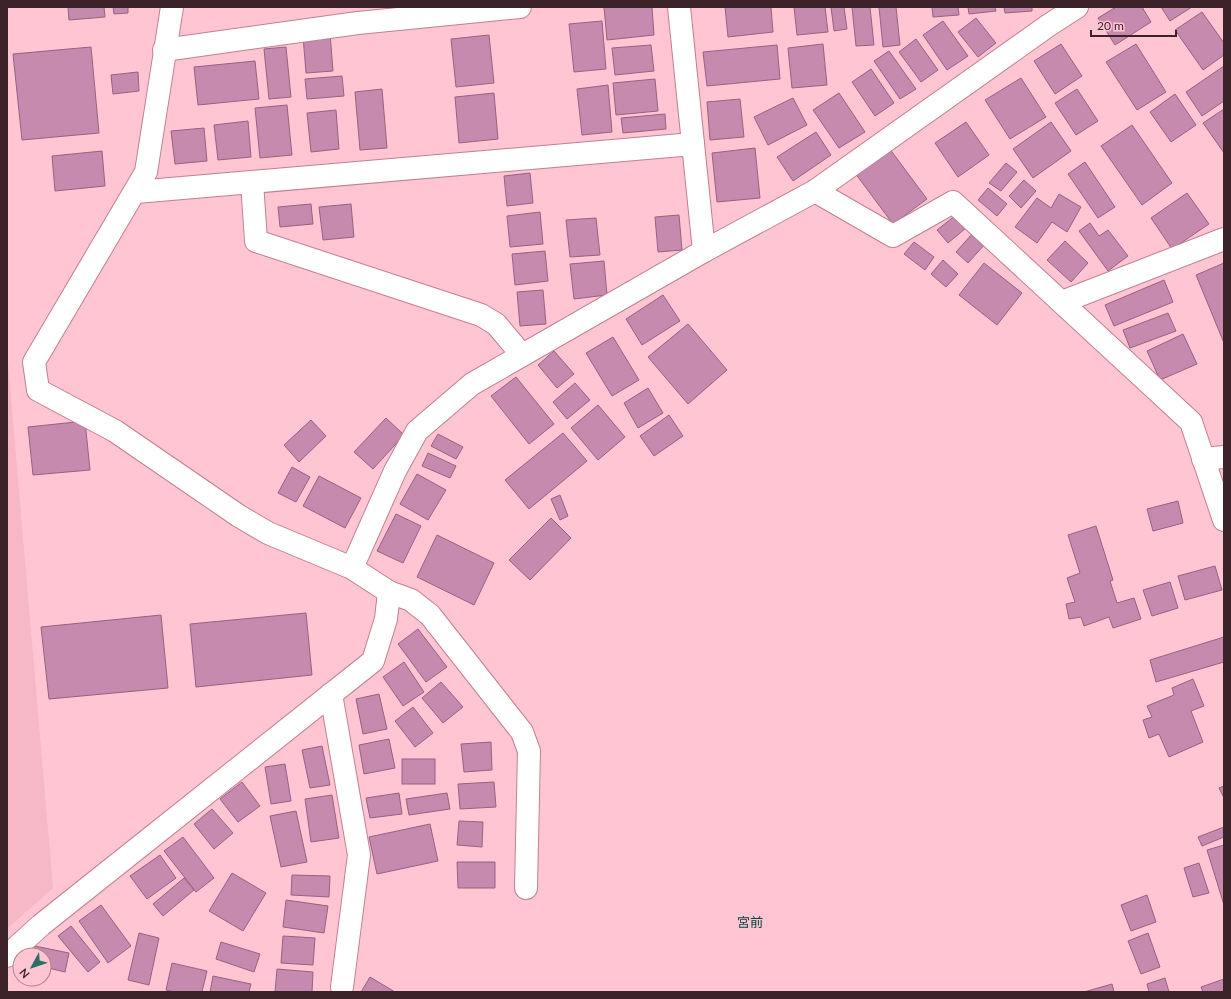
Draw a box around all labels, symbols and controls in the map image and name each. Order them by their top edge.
scale bar [1091,12,1176,38]
text: 20 m [1097,18,1124,33]
district label: 宮前 [737,914,763,930]
north arrow [12,947,52,987]
text: N [16,966,32,981]

